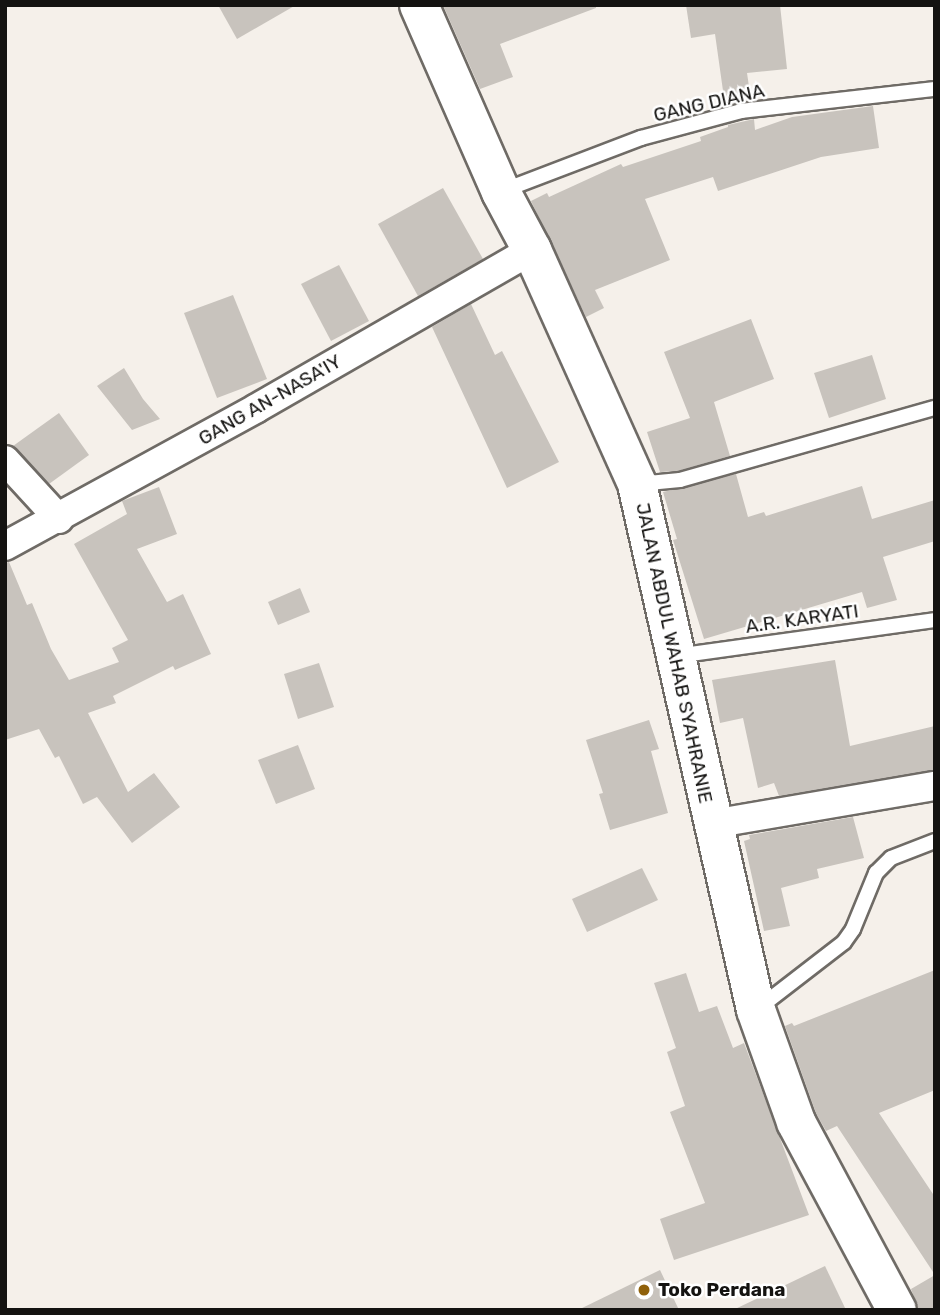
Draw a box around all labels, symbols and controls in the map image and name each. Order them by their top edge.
street label: GANG DIANA [651,79,767,127]
street label: GANG AN-NASA'IY [194,350,346,450]
street label: JALAN ABDUL WAHAB SYAHRANIE [631,500,717,806]
street label: A.R. KARYATI [744,600,860,638]
place label: Toko Perdana [658,1279,785,1301]
marker: Toko Perdana [636,1282,652,1298]

